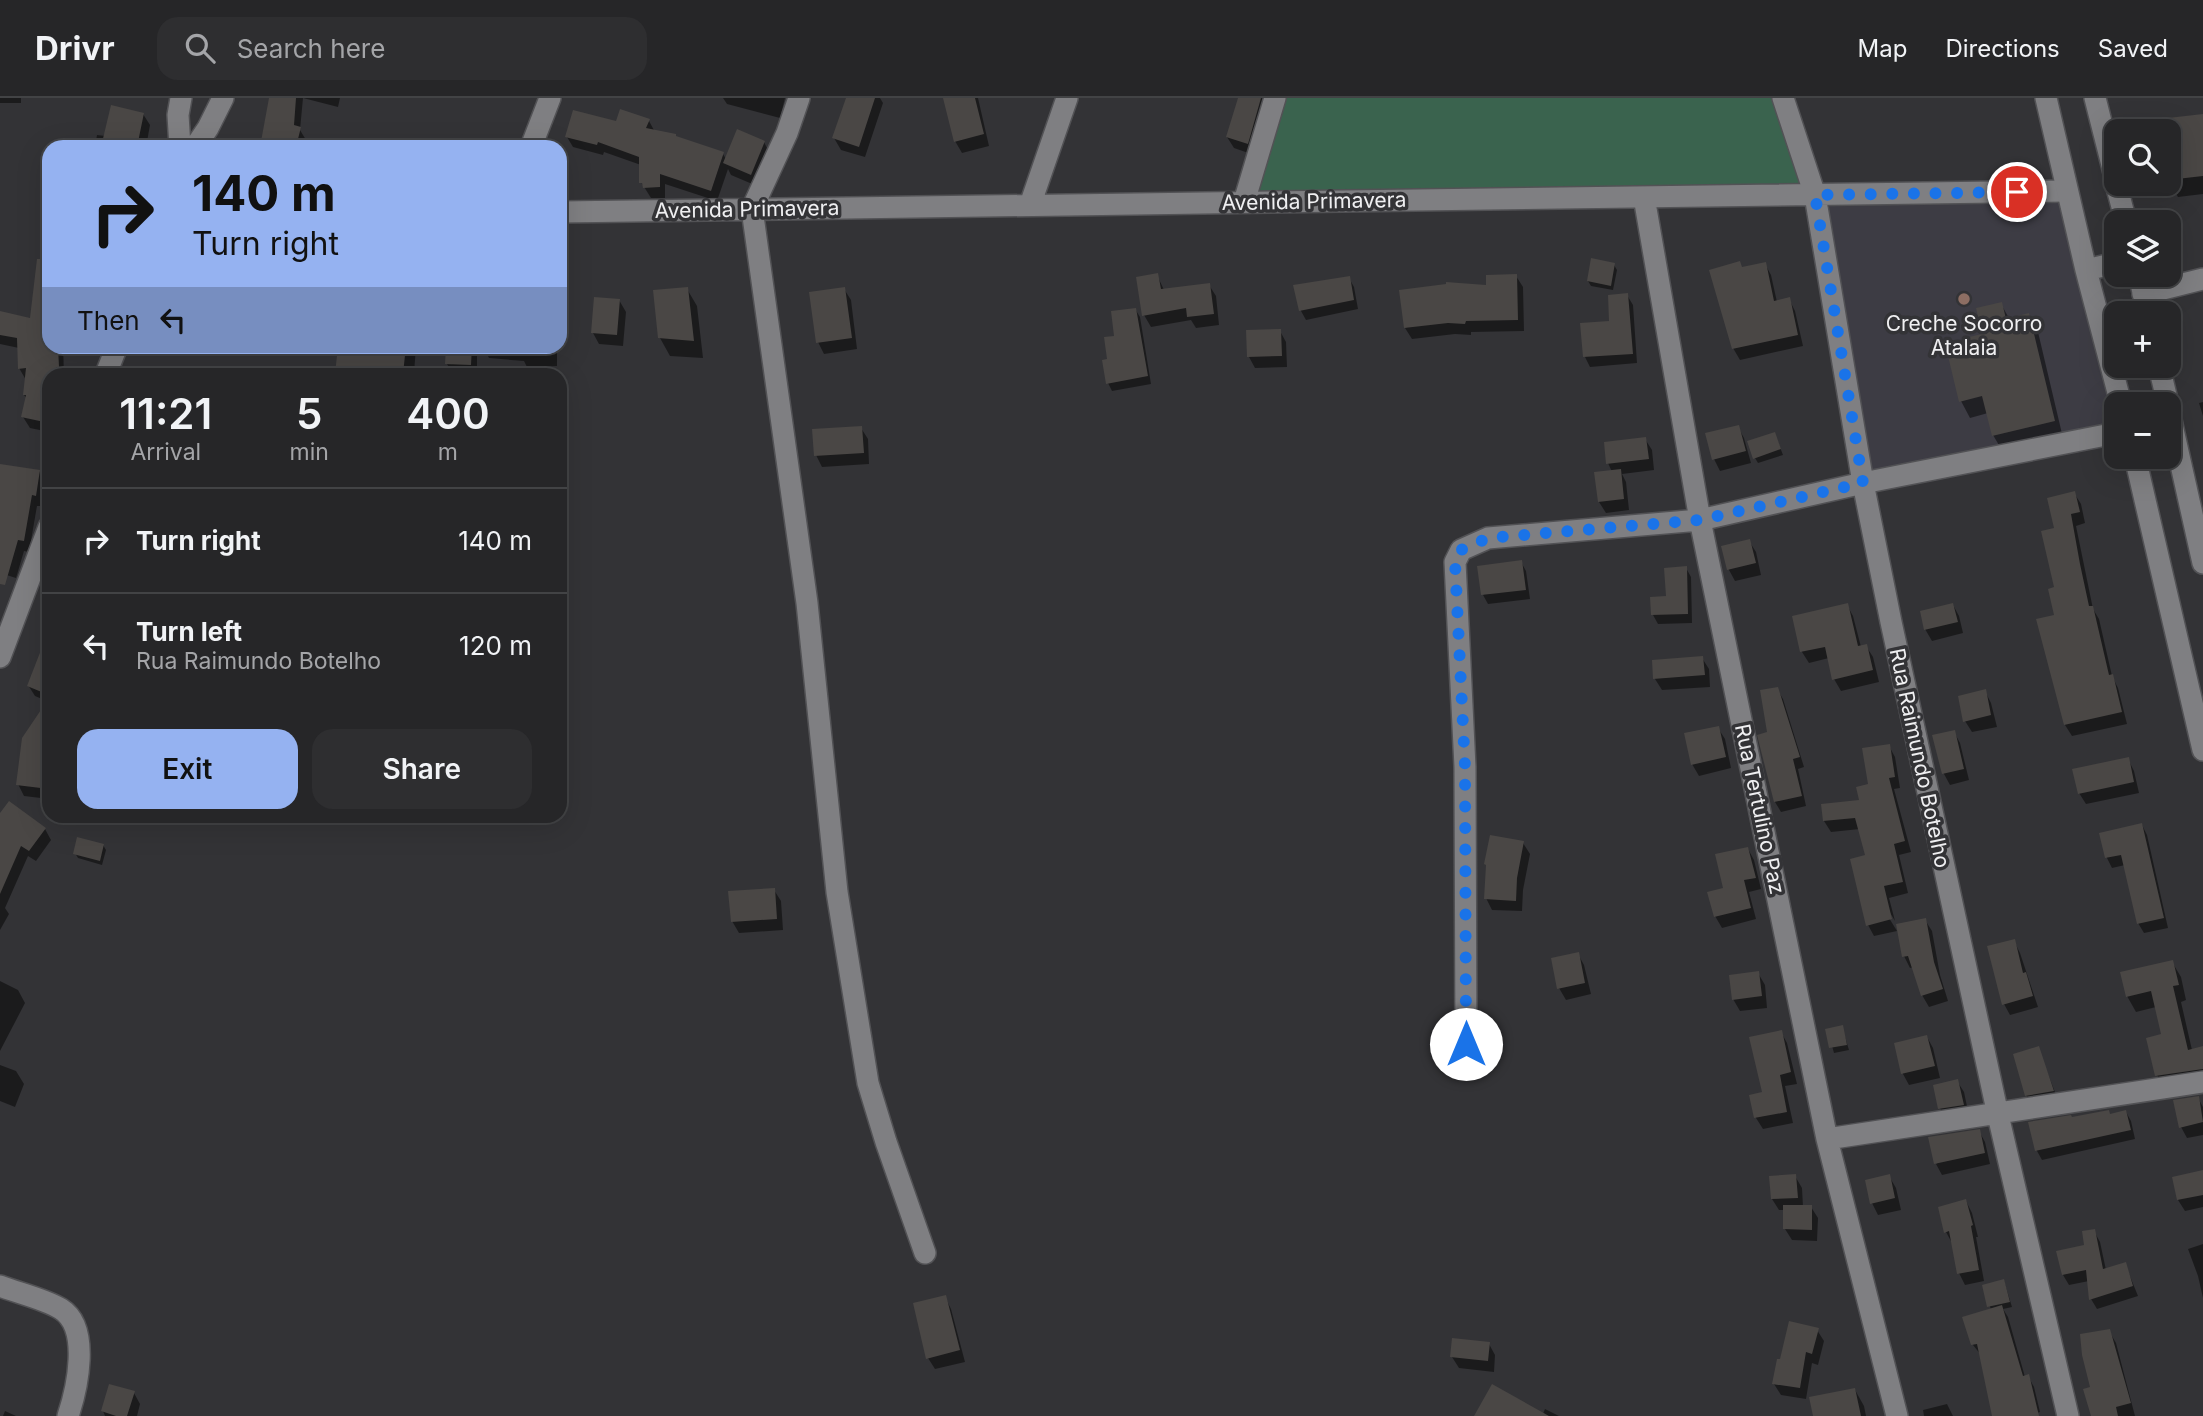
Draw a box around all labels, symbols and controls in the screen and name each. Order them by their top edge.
search box [157,17,647,80]
text: Drivr [35,28,115,68]
icon: search [181,29,219,67]
text: Search here [237,33,385,64]
text: Map [1858,34,1907,63]
text: Directions [1945,34,2060,63]
text: Saved [2098,34,2168,63]
map controls [2104,119,2181,469]
button: search [2104,119,2181,196]
pin [1987,162,2047,222]
text: 140 m [192,164,336,223]
icon: right [77,168,168,259]
icon: arrive [1998,173,2036,211]
street label: Avenida Primavera [1221,187,1407,215]
street label: Avenida Primavera [654,195,840,223]
button: layers [2104,210,2181,287]
text: Turn right [192,224,339,263]
marker: Creche Socorro Atalaia [1956,291,1972,307]
icon: left [154,301,192,339]
button: + [2104,301,2181,378]
text: Then [77,305,140,336]
place label: Creche Socorro Atalaia [1886,311,2042,360]
text: 11:21 [119,388,212,439]
text: 5 [296,388,322,439]
text: 400 [406,388,490,439]
button: − [2104,392,2181,469]
text: Arrival [130,438,201,466]
text: min [290,438,329,466]
text: m [438,438,458,466]
icon: right [77,522,115,560]
text: Turn right [136,525,261,556]
text: 140 m [458,525,532,556]
text: Turn left [136,616,242,647]
icon: left [77,627,115,665]
text: 120 m [459,630,532,661]
street label: Rua Raimundo Botelho [1885,646,1955,870]
text: Rua Raimundo Botelho [136,647,381,675]
street label: Rua Tertulino Paz [1730,722,1790,896]
button: Exit [77,729,298,809]
button: Share [312,729,532,809]
position arrow [1429,1007,1503,1081]

